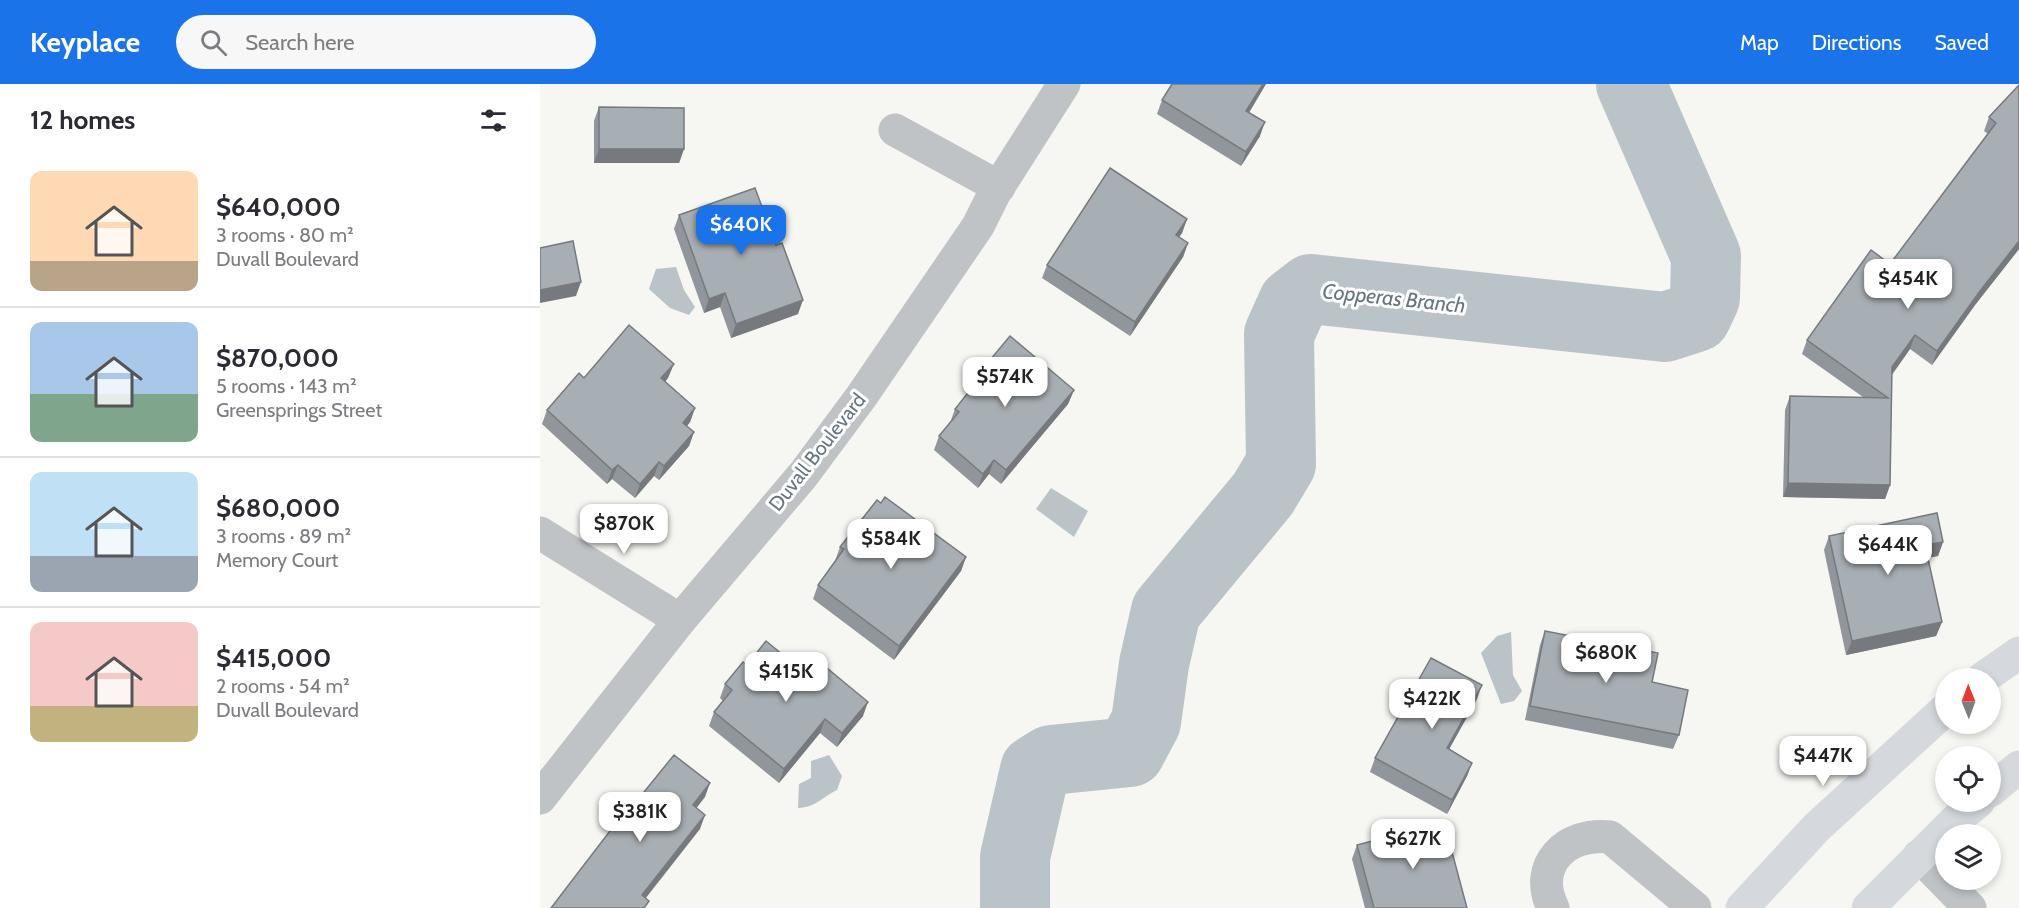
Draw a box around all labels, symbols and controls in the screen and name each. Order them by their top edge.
search box [176,15,596,69]
text: Keyplace [30,25,140,59]
icon: search [197,26,230,59]
text: Search here [245,29,355,56]
text: Map [1740,30,1779,55]
text: Directions [1812,30,1901,55]
text: Saved [1934,30,1989,55]
text: 12 homes [30,104,135,136]
icon: filters [477,104,510,137]
text: $640,000 [216,191,341,223]
icon: home [78,195,150,267]
pin: $640K [699,205,783,256]
text: $640K [710,212,772,236]
text: 3 rooms · 80 m² [216,223,354,247]
text: Duvall Boulevard [216,247,359,271]
pin: $454K [1866,259,1950,310]
text: $454K [1878,266,1938,290]
water label: Copperas Branch [1321,278,1467,318]
text: $870,000 [216,342,339,374]
icon: home [78,346,150,418]
pin: $574K [963,357,1047,408]
text: $574K [977,364,1033,388]
text: 5 rooms · 143 m² [216,374,357,398]
street label: Duvall Boulevard [764,388,870,516]
text: Greensprings Street [216,398,382,422]
text: $680,000 [216,492,340,524]
icon: home [78,496,150,568]
pin: $870K [582,504,666,555]
text: $870K [594,511,654,535]
pin: $584K [849,519,933,570]
text: 3 rooms · 89 m² [216,524,351,548]
pin: $644K [1846,525,1930,576]
text: $584K [861,526,921,550]
text: $644K [1858,532,1918,556]
text: Memory Court [216,548,338,572]
pin: $680K [1564,633,1648,684]
text: $680K [1575,640,1637,664]
text: $415,000 [216,642,331,674]
icon: home [78,646,150,718]
pin: $415K [744,652,828,703]
text: $415K [759,659,813,683]
north arrow [1935,668,2001,734]
map controls [1935,668,2001,890]
text: 2 rooms · 54 m² [216,674,350,698]
pin: $422K [1390,679,1474,730]
text: $422K [1403,686,1461,710]
text: Duvall Boulevard [216,698,359,722]
pin: $447K [1781,736,1865,787]
text: $447K [1793,743,1853,767]
button: locate [1935,746,2001,812]
pin: $381K [598,792,682,843]
text: $381K [613,799,667,823]
pin: $627K [1371,819,1455,870]
button: layers [1935,824,2001,890]
text: $627K [1385,826,1441,850]

